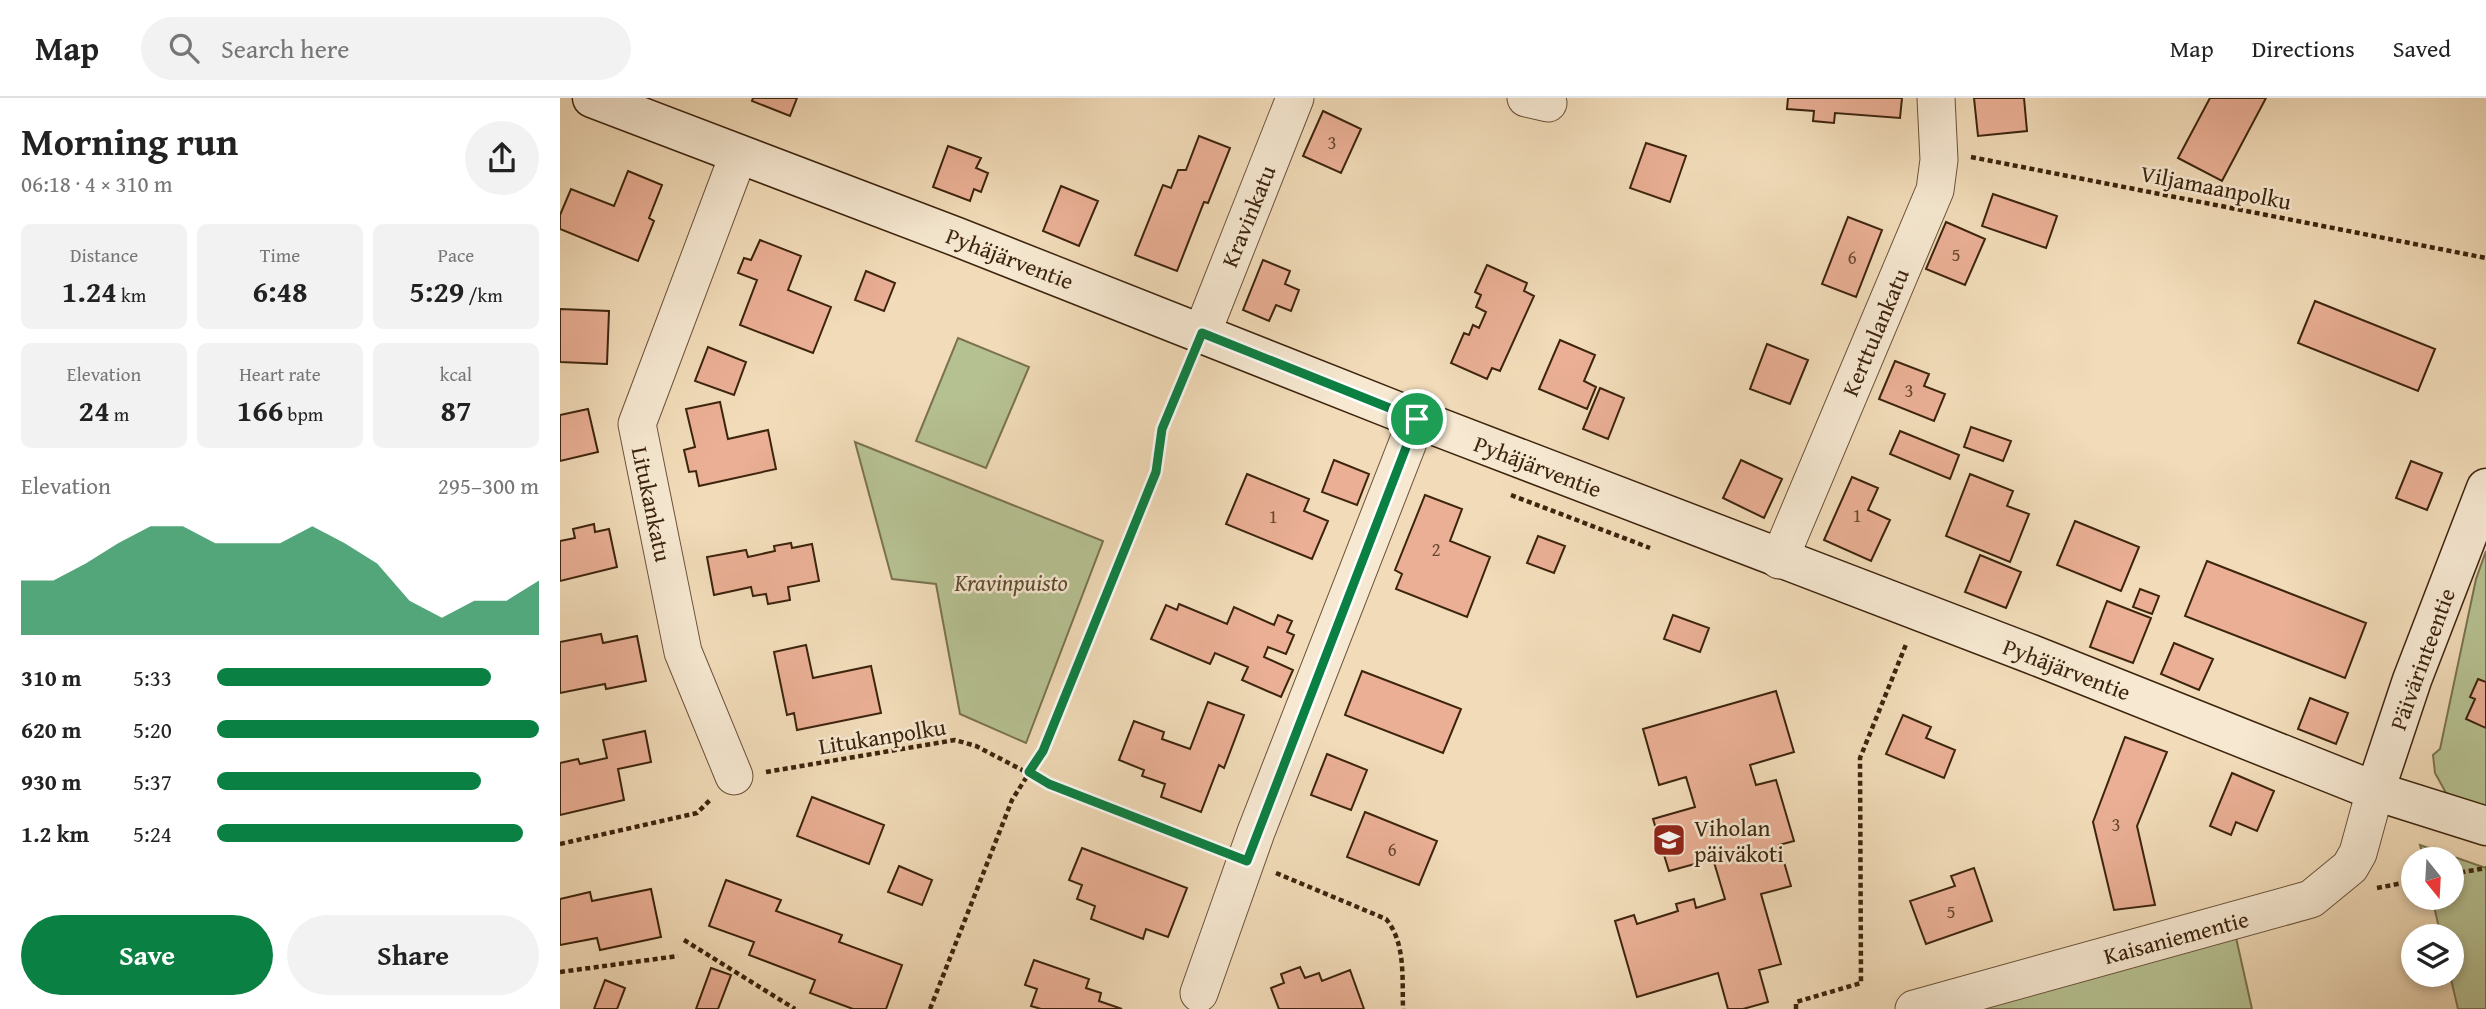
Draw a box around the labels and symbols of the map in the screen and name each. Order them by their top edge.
house number: 3 [1327,128,1337,156]
street label: Viljamaanpolku [2138,156,2295,218]
street label: Kravinkatu [1213,160,1284,272]
street label: Pyhäjärventie [941,219,1079,297]
house number: 5 [1951,240,1961,268]
house number: 6 [1847,243,1857,271]
street label: Kerttulankatu [1833,262,1917,401]
house number: 3 [1904,376,1914,404]
pin [1387,389,1447,449]
street label: Pyhäjärventie [1469,427,1607,505]
street label: Litukankatu [624,443,680,565]
house number: 1 [1852,501,1862,529]
house number: 1 [1268,502,1278,530]
house number: 2 [1431,535,1441,563]
park label: Kravinpuisto [953,566,1068,599]
street label: Päivärinteentie [2381,583,2463,735]
street label: Pyhäjärventie [1998,630,2136,708]
street label: Litukanpolku [816,710,949,762]
house number: 3 [2111,810,2121,838]
place label: Viholan päiväkoti [1694,811,1784,870]
school or university icon: Viholan päiväkoti [1650,821,1688,859]
house number: 6 [1387,835,1397,863]
north arrow [2401,847,2464,910]
house number: 5 [1946,897,1956,925]
street label: Kaisaniementie [2100,902,2252,972]

